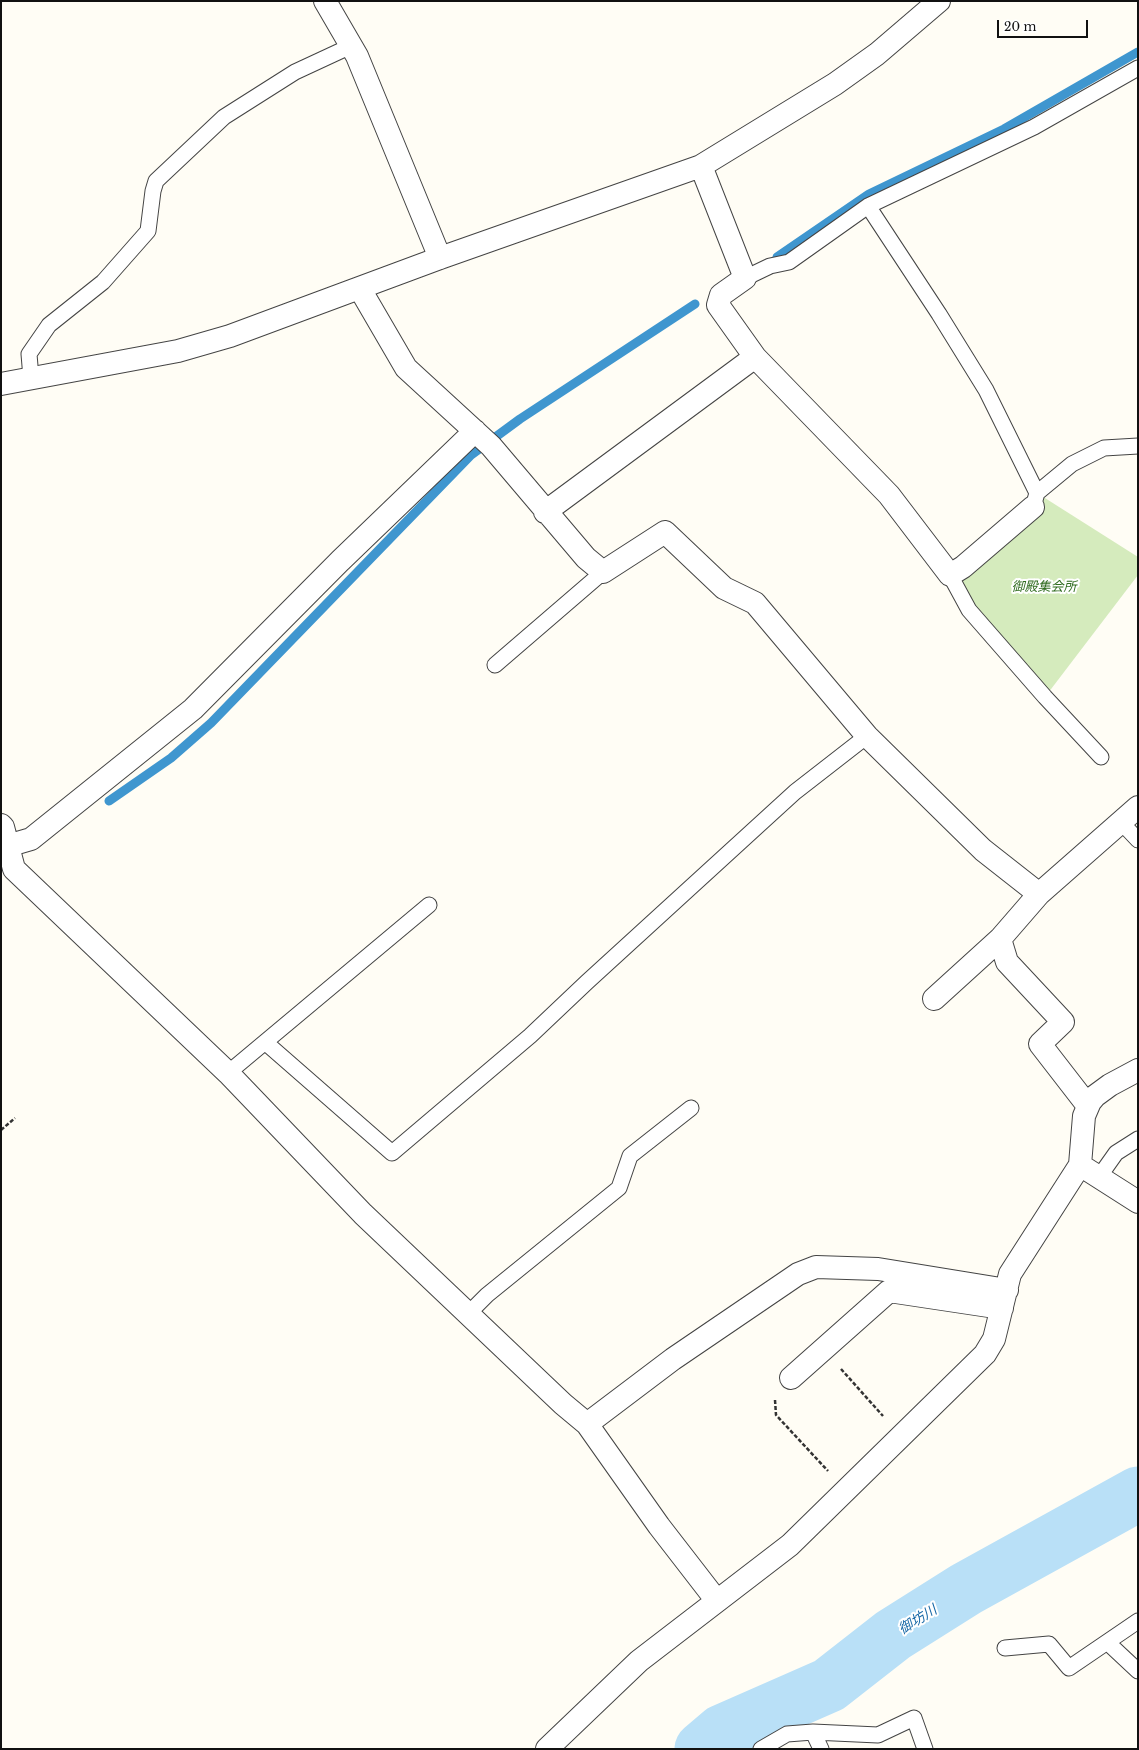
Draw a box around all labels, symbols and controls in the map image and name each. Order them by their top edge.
scale bar [999,12,1090,38]
text: 20 m [1004,19,1036,34]
park label: 御殿集会所 [1012,579,1076,595]
water label: 御坊川 [896,1602,940,1638]

